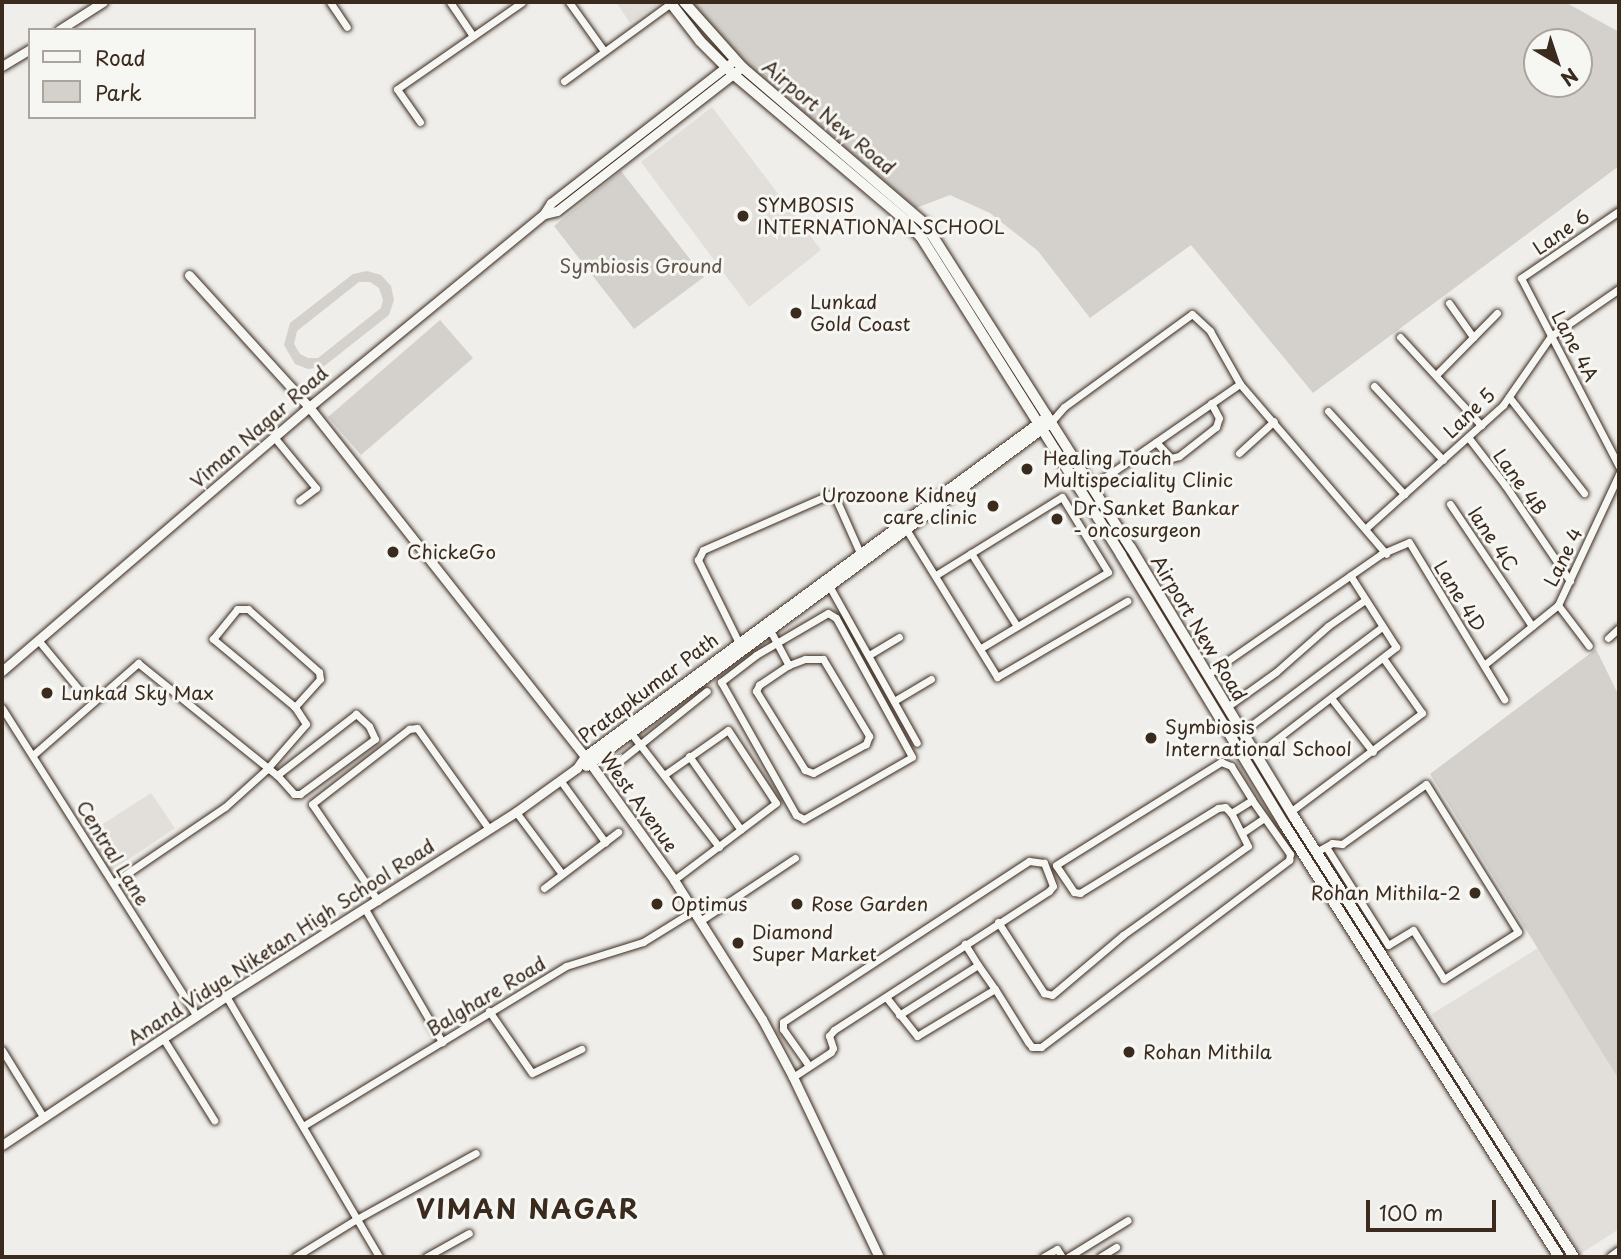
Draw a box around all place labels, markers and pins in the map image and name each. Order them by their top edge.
place label: SYMBOSIS INTERNATIONAL SCHOOL [757,194,1006,238]
marker: SYMBOSIS INTERNATIONAL SCHOOL [735,208,751,224]
place label: Lunkad Gold Coast [810,291,911,335]
marker: Lunkad Gold Coast [788,305,804,321]
place label: Healing Touch Multispeciality Clinic [1043,447,1234,491]
marker: Healing Touch Multispeciality Clinic [1017,459,1037,479]
place label: Urozoone Kidney care clinic [823,484,977,528]
marker: Urozoone Kidney care clinic [983,496,1003,516]
place label: Dr Sanket Bankar - oncosurgeon [1073,497,1242,541]
marker: Dr Sanket Bankar - oncosurgeon [1047,509,1067,529]
place label: ChickeGo [407,541,496,563]
marker: ChickeGo [385,544,401,560]
place label: Lunkad Sky Max [61,682,215,704]
marker: Lunkad Sky Max [39,685,55,701]
place label: Symbiosis International School [1165,716,1352,760]
marker: Symbiosis International School [1143,730,1159,746]
place label: Rohan Mithila-2 [1311,882,1461,904]
marker: Rohan Mithila-2 [1467,885,1483,901]
place label: Optimus [671,893,747,915]
place label: Rose Garden [811,893,926,915]
marker: Optimus [649,896,665,912]
marker: Rose Garden [789,896,805,912]
place label: Diamond Super Market [752,921,878,965]
marker: Diamond Super Market [730,935,746,951]
place label: Rohan Mithila [1143,1041,1271,1063]
marker: Rohan Mithila [1121,1044,1137,1060]

